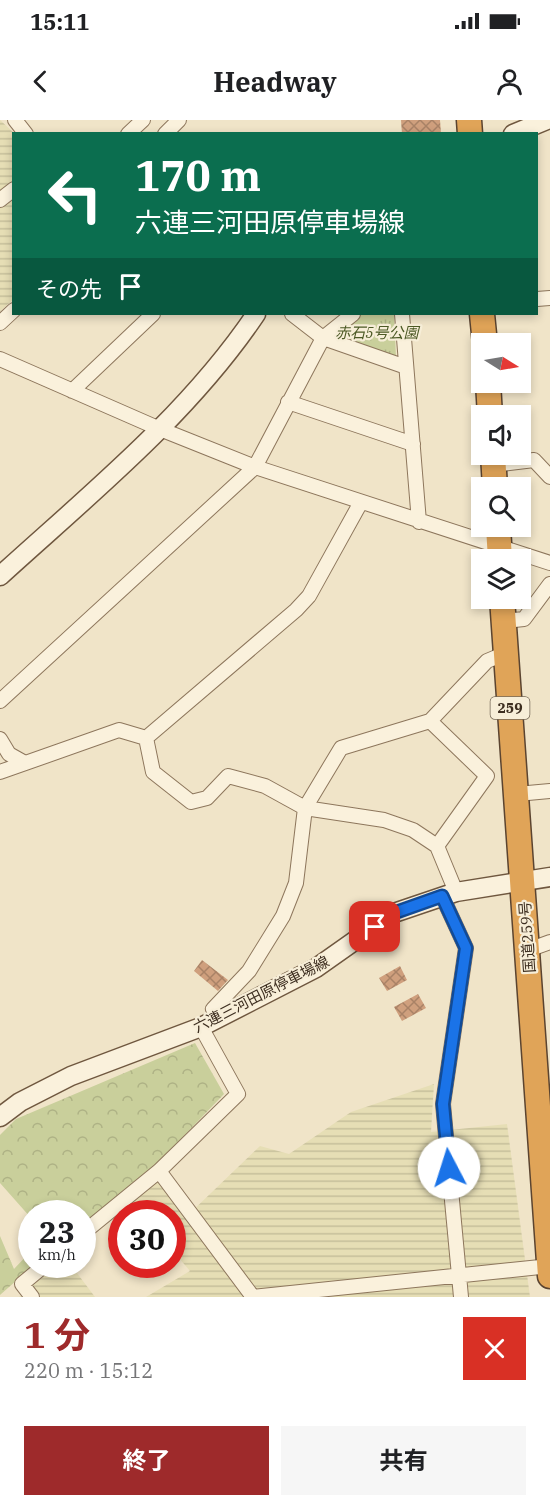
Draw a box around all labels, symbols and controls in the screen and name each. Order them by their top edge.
text: 15:11 [30,7,89,36]
text: Headway [213,64,337,99]
icon: back [24,65,57,98]
icon: person [493,65,526,98]
text: 170 m [135,148,261,203]
icon: left [36,156,114,234]
text: 六連三河田原停車場線 [135,204,405,239]
icon: arrive [114,270,147,303]
text: その先 [36,274,102,303]
park label: 赤石5号公園 [335,323,421,342]
north arrow [471,333,531,393]
map controls [471,333,531,609]
button: sound [471,405,531,465]
button: search [471,477,531,537]
button: layers [471,549,531,609]
road number: 259 [490,697,530,719]
street label: 国道259号 [515,900,539,974]
pin [349,901,400,952]
icon: arrive [358,910,391,943]
street label: 六連三河田原停車場線 [190,951,332,1037]
position arrow [417,1136,481,1200]
speed limit sign: 30 [108,1200,186,1278]
text: 23 [39,1212,75,1251]
text: km/h [38,1245,76,1264]
text: 1 分 [24,1311,90,1358]
button: close [463,1317,526,1380]
text: 220 m · 15:12 [24,1357,153,1384]
button: 終了 [24,1426,269,1495]
button: 共有 [281,1426,526,1495]

